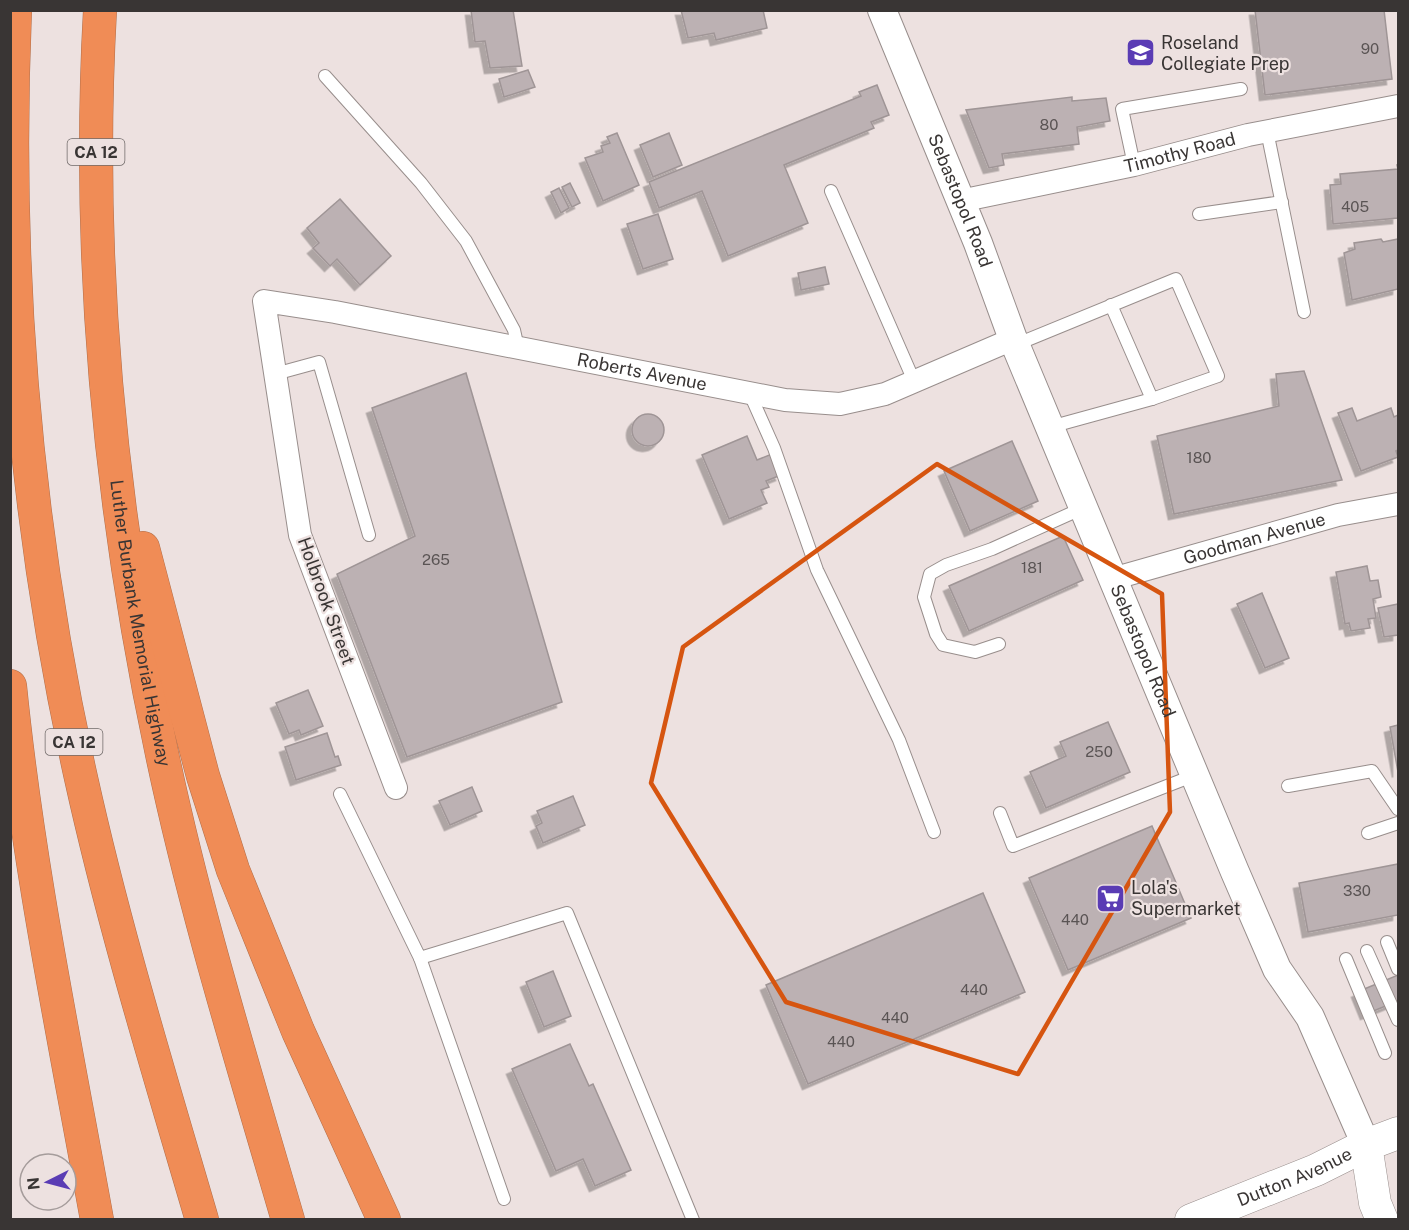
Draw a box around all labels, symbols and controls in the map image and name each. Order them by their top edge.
place label: Roseland Collegiate Prep [1161,32,1290,74]
school or university icon: Roseland Collegiate Prep [1124,37,1156,69]
house number: 90 [1361,40,1379,57]
house number: 80 [1040,116,1058,133]
street label: Timothy Road [1122,128,1238,177]
street label: Sebastopol Road [924,131,997,270]
road number: CA 12 [68,139,124,165]
house number: 405 [1341,198,1369,215]
street label: Roberts Avenue [575,349,709,395]
house number: 180 [1187,449,1211,466]
street label: Luther Burbank Memorial Highway [106,478,175,769]
street label: Goodman Avenue [1181,508,1328,568]
street label: Holbrook Street [294,534,359,668]
house number: 265 [422,551,450,568]
house number: 181 [1021,559,1043,576]
street label: Sebastopol Road [1106,581,1180,720]
road number: CA 12 [46,729,103,755]
house number: 250 [1085,743,1113,760]
place label: Lola's Supermarket [1131,877,1241,919]
supermarket icon: Lola's Supermarket [1094,882,1126,914]
house number: 330 [1343,882,1371,899]
house number: 440 [1061,911,1089,928]
house number: 440 [960,981,988,998]
house number: 440 [881,1009,909,1026]
house number: 440 [827,1033,855,1050]
street label: Dutton Avenue [1234,1143,1355,1210]
north arrow [18,1152,78,1212]
text: N [23,1176,44,1191]

